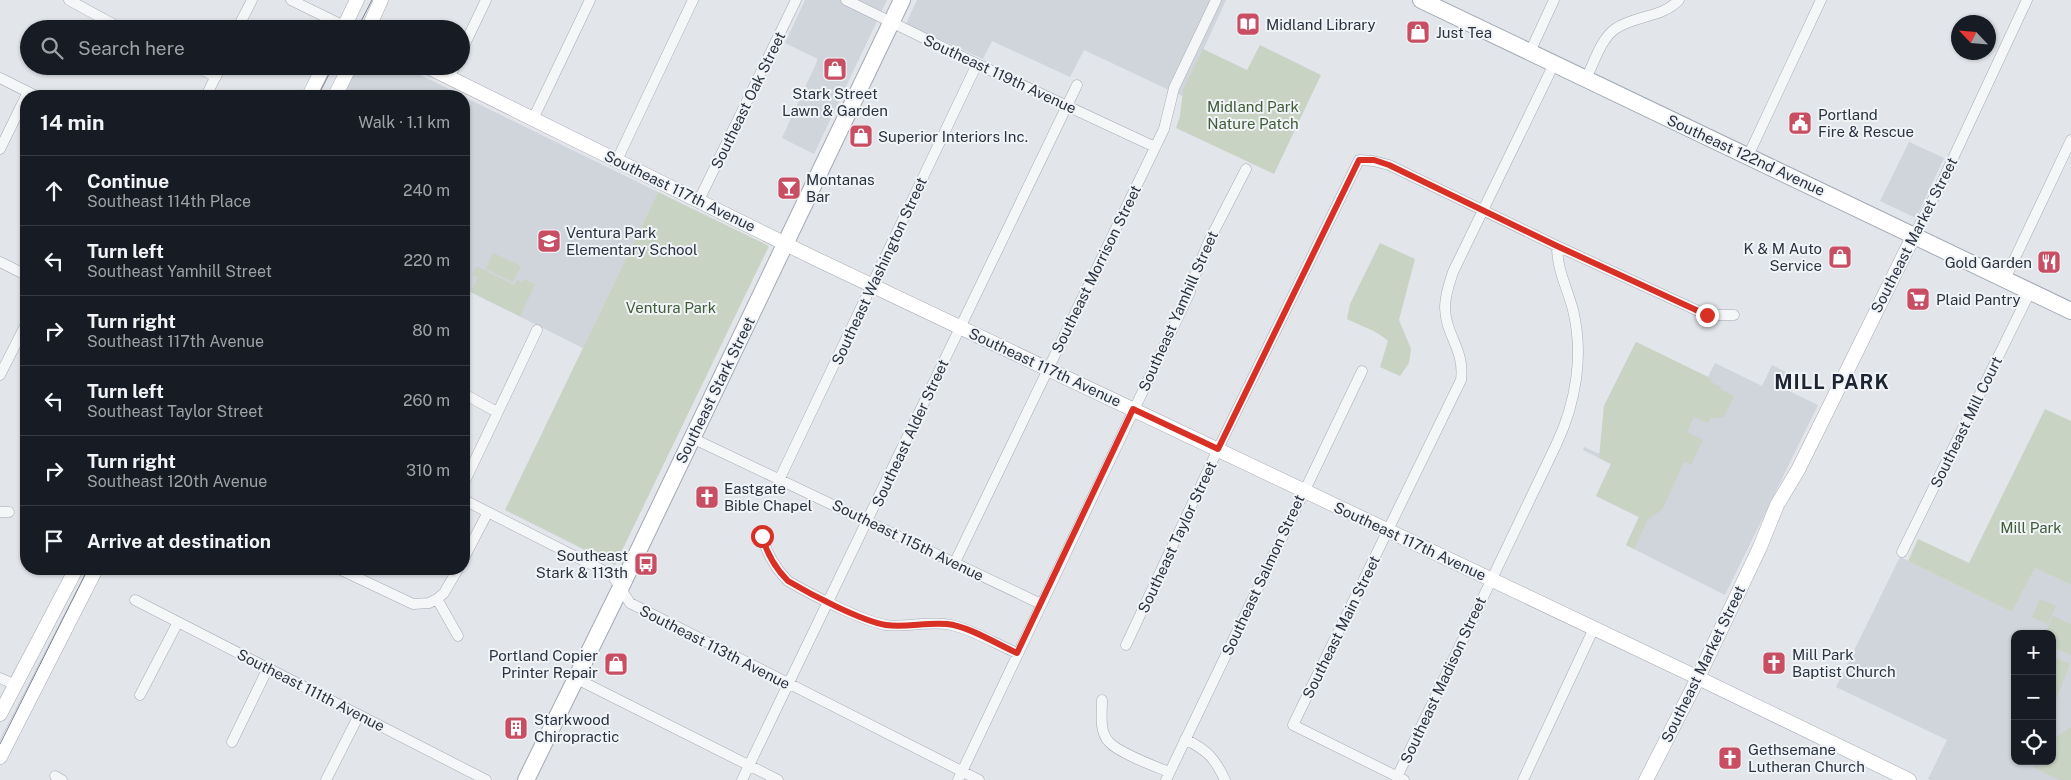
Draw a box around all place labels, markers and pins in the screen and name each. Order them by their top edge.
library icon: Midland Library [1235,11,1261,37]
place label: Midland Library [1266,16,1375,33]
shop icon: Just Tea [1405,19,1431,45]
place label: Just Tea [1436,24,1492,41]
shop icon: Stark Street Lawn & Garden [822,56,848,82]
place label: Stark Street Lawn & Garden [782,85,888,119]
place label: Portland Fire & Rescue [1818,106,1914,140]
public building icon: Portland Fire & Rescue [1787,110,1813,136]
shop icon: Superior Interiors Inc. [848,123,874,149]
place label: Superior Interiors Inc. [878,128,1028,145]
place label: Montanas Bar [806,171,875,205]
bar icon: Montanas Bar [776,175,802,201]
place label: Ventura Park Elementary School [566,224,698,258]
school or university icon: Ventura Park Elementary School [536,228,562,254]
place label: K & M Auto Service [1744,240,1822,274]
shop icon: K & M Auto Service [1827,244,1853,270]
restaurant icon: Gold Garden [2036,249,2062,275]
place label: Gold Garden [1945,254,2032,271]
supermarket icon: Plaid Pantry [1905,286,1931,312]
place label: Plaid Pantry [1936,291,2021,308]
place label: Eastgate Bible Chapel [724,480,812,514]
church icon: Eastgate Bible Chapel [694,484,720,510]
place label: Southeast Stark & 113th [536,547,628,581]
bus stop icon: Southeast Stark & 113th [633,551,659,577]
place label: Mill Park Baptist Church [1792,646,1896,680]
place label: Portland Copier Printer Repair [489,647,598,681]
church icon: Mill Park Baptist Church [1761,650,1787,676]
shop icon: Portland Copier Printer Repair [603,651,629,677]
place label: Starkwood Chiropractic [534,711,619,745]
building icon: Starkwood Chiropractic [503,715,529,741]
place label: Gethsemane Lutheran Church [1748,741,1865,775]
church icon: Gethsemane Lutheran Church [1717,745,1743,771]

